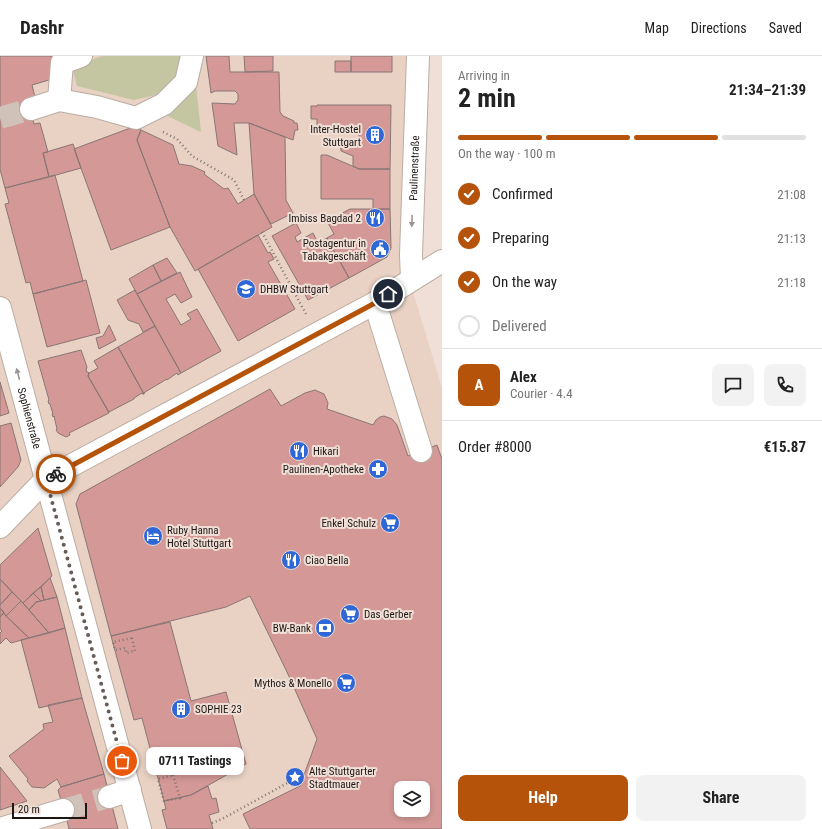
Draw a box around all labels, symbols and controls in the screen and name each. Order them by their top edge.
text: Dashr [20,16,64,39]
text: Map [645,20,669,36]
text: Directions [691,20,747,36]
text: Saved [769,20,802,36]
text: Arriving in [458,68,510,83]
text: 21:34–21:39 [729,81,806,99]
text: 2 min [458,83,516,113]
place label: Inter-Hostel Stuttgart [310,123,361,149]
building icon: Inter-Hostel Stuttgart [364,124,386,146]
street label: Paulinenstraße [407,135,422,201]
text: On the way · 100 m [458,146,555,161]
icon: check [458,183,480,205]
text: Confirmed [492,185,553,203]
text: 21:08 [777,187,806,202]
restaurant icon: Imbiss Bagdad 2 [364,207,386,229]
place label: Imbiss Bagdad 2 [289,212,361,225]
one-way arrow [409,215,416,227]
icon: check [458,227,480,249]
text: Preparing [492,229,549,247]
text: 21:13 [777,231,806,246]
place label: Postagentur in Tabakgeschäft [302,237,366,263]
public building icon: Postagentur in Tabakgeschäft [369,238,391,260]
icon: check [458,271,480,293]
text: On the way [492,273,557,291]
text: 21:18 [777,275,806,290]
pin [371,277,405,311]
school or university icon: DHBW Stuttgart [235,278,257,300]
place label: DHBW Stuttgart [260,283,328,296]
icon: home [377,283,399,305]
text: Delivered [492,317,547,335]
button: chat [712,364,754,406]
button: phone [764,364,806,406]
one-way arrow [15,368,21,380]
text: Alex [510,368,537,386]
text: A [475,376,483,394]
street label: Sophienstraße [15,386,44,450]
text: Courier · 4.4 [510,386,573,401]
text: Order #8000 [458,438,532,456]
text: €15.87 [764,438,806,456]
restaurant icon: Hikari [288,440,310,462]
place label: Hikari [313,445,338,458]
courier [36,454,76,494]
pharmacy icon: Paulinen-Apotheke [367,458,389,480]
icon: bike [45,463,67,485]
place label: Paulinen-Apotheke [283,463,364,476]
supermarket icon: Enkel Schulz [379,512,401,534]
place label: Enkel Schulz [321,517,376,530]
place label: Ruby Hanna Hotel Stuttgart [167,524,231,550]
hotel icon: Ruby Hanna Hotel Stuttgart [142,525,164,547]
restaurant icon: Ciao Bella [280,549,302,571]
place label: Ciao Bella [305,554,349,567]
supermarket icon: Das Gerber [339,603,361,625]
place label: Das Gerber [364,608,413,621]
bank icon: BW-Bank [314,617,336,639]
place label: BW-Bank [273,622,311,635]
supermarket icon: Mythos & Monello [335,672,357,694]
place label: Mythos & Monello [254,677,332,690]
building icon: SOPHIE 23 [170,698,192,720]
place label: SOPHIE 23 [195,703,242,716]
pin [105,744,139,778]
callout: 0711 Tastings [146,747,244,775]
icon: bag [111,750,133,772]
text: 0711 Tastings [158,753,232,768]
place label: Alte Stuttgarter Stadtmauer [309,765,376,791]
place icon: Alte Stuttgarter Stadtmauer [284,766,306,788]
button: Help [458,775,628,821]
button: Share [636,775,806,821]
map controls [394,781,430,817]
button: layers [394,781,430,817]
scale bar [12,801,87,820]
text: 20 m [18,803,40,816]

